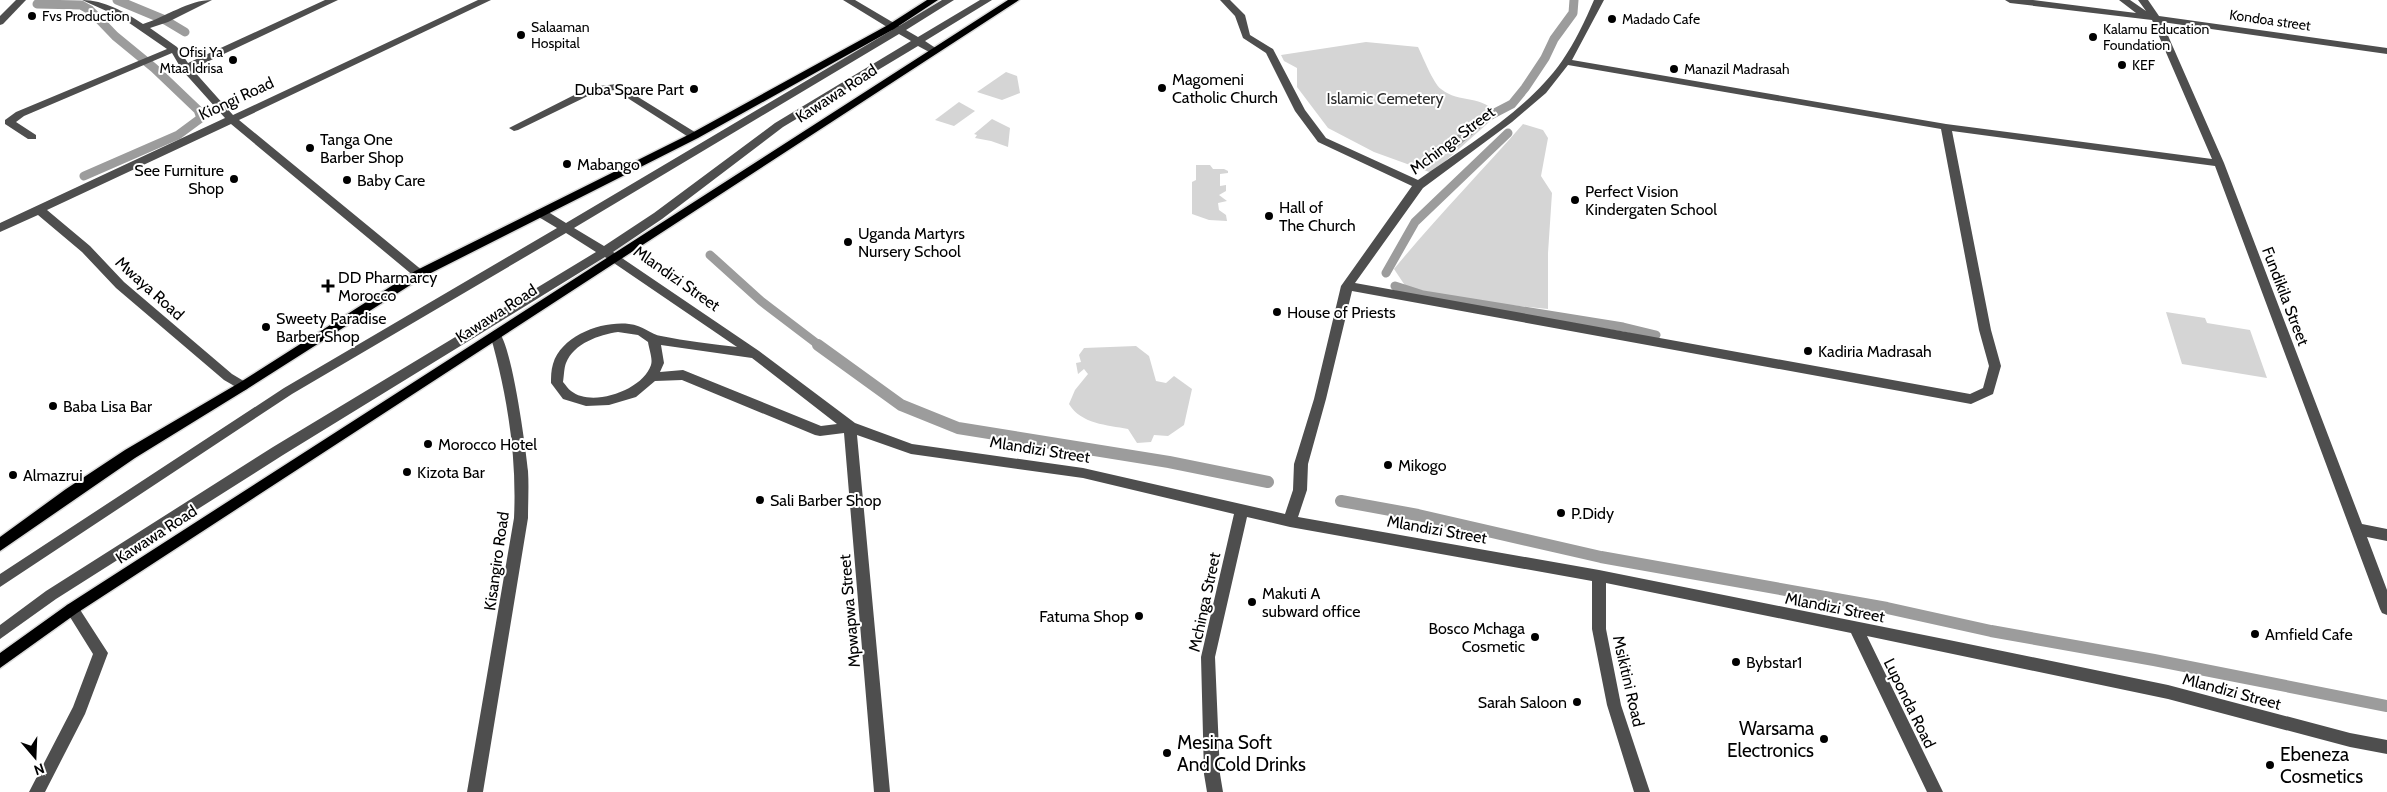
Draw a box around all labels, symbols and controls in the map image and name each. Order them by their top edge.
street label: Kondoa street [2228,5,2312,35]
place label: Fvs Production [42,7,130,25]
marker: Fvs Production [26,10,38,22]
place label: Madado Cafe [1622,10,1700,28]
marker: Madado Cafe [1606,13,1618,25]
place label: Salaaman Hospital [531,18,590,52]
place label: Kalamu Education Foundation [2103,20,2209,54]
marker: Salaaman Hospital [515,29,527,41]
marker: Kalamu Education Foundation [2087,31,2099,43]
place label: Ofisi Ya Mtaa Idrisa [160,43,223,77]
marker: Ofisi Ya Mtaa Idrisa [227,54,239,66]
place label: KEF [2132,56,2156,74]
marker: KEF [2116,59,2128,71]
street label: Kawawa Road [792,60,880,127]
place label: Manazil Madrasah [1684,60,1790,78]
marker: Manazil Madrasah [1668,63,1680,75]
place label: Magomeni Catholic Church [1172,70,1278,107]
street label: Kiongi Road [196,73,277,124]
place label: Duba Spare Part [574,80,685,99]
marker: Magomeni Catholic Church [1156,82,1168,94]
marker: Duba Spare Part [688,83,700,95]
park label: Islamic Cemetery [1327,89,1444,108]
street label: Mchinga Street [1406,102,1499,179]
place label: Tanga One Barber Shop [320,130,404,167]
marker: Tanga One Barber Shop [304,142,316,154]
place label: Mabango [577,155,640,174]
marker: Mabango [561,158,573,170]
place label: See Furniture Shop [134,161,224,198]
place label: Baby Care [357,171,425,190]
marker: See Furniture Shop [228,173,240,185]
marker: Baby Care [341,174,353,186]
place label: Perfect Vision Kindergaten School [1585,182,1717,219]
marker: Perfect Vision Kindergaten School [1569,194,1581,206]
place label: Hall of The Church [1279,198,1356,235]
marker: Hall of The Church [1263,210,1275,222]
place label: Uganda Martyrs Nursery School [858,224,965,261]
marker: Uganda Martyrs Nursery School [842,236,854,248]
street label: Mlandizi Street [630,242,724,316]
street label: Fundikila Street [2258,244,2313,349]
street label: Mwaya Road [112,253,188,324]
place label: DD Pharmarcy Morocco [338,268,437,305]
marker: DD Pharmarcy Morocco [322,280,334,292]
street label: Kawawa Road [452,280,540,347]
place label: House of Priests [1287,303,1396,322]
marker: House of Priests [1271,306,1283,318]
place label: Sweety Paradise Barber Shop [276,309,386,346]
marker: Sweety Paradise Barber Shop [260,321,272,333]
place label: Kadiria Madrasah [1818,342,1932,361]
marker: Kadiria Madrasah [1802,345,1814,357]
place label: Baba Lisa Bar [63,397,153,416]
marker: Baba Lisa Bar [47,400,59,412]
street label: Mlandizi Street [988,432,1092,467]
place label: Morocco Hotel [438,435,537,454]
marker: Morocco Hotel [422,438,434,450]
place label: Mikogo [1398,456,1447,475]
marker: Mikogo [1382,459,1394,471]
place label: Kizota Bar [417,463,486,482]
place label: Almazrui [23,466,83,485]
marker: Kizota Bar [401,466,413,478]
marker: Almazrui [7,469,19,481]
place label: Sali Barber Shop [770,491,882,510]
marker: Sali Barber Shop [754,494,766,506]
street label: Kawawa Road [112,501,200,568]
place label: P.Didy [1571,504,1614,523]
marker: P.Didy [1555,507,1567,519]
street label: Kisangiro Road [480,510,513,612]
street label: Mlandizi Street [1385,511,1489,548]
street label: Mchinga Street [1185,550,1224,654]
street label: Mpwapwa Street [835,553,864,668]
place label: Makuti A subward office [1262,584,1360,621]
street label: Mlandizi Street [1783,589,1887,627]
marker: Makuti A subward office [1246,596,1258,608]
place label: Fatuma Shop [1039,607,1129,626]
marker: Fatuma Shop [1133,610,1145,622]
place label: Bosco Mchaga Cosmetic [1428,619,1525,656]
place label: Amfield Cafe [2265,625,2353,644]
marker: Amfield Cafe [2249,628,2261,640]
marker: Bosco Mchaga Cosmetic [1529,631,1541,643]
street label: Msikitini Road [1609,634,1648,729]
place label: Bybstar1 [1746,653,1802,672]
street label: Luponda Road [1880,655,1940,751]
marker: Bybstar1 [1730,656,1742,668]
street label: Mlandizi Street [2181,669,2284,714]
place label: Sarah Saloon [1478,693,1567,712]
marker: Sarah Saloon [1571,696,1583,708]
place label: Warsama Electronics [1727,717,1814,762]
place label: Mesina Soft And Cold Drinks [1177,731,1306,776]
north arrow [10,732,60,782]
marker: Warsama Electronics [1818,733,1830,745]
place label: Ebeneza Cosmetics [2280,743,2363,788]
marker: Mesina Soft And Cold Drinks [1161,747,1173,759]
text: N [32,759,47,779]
marker: Ebeneza Cosmetics [2264,759,2276,771]

